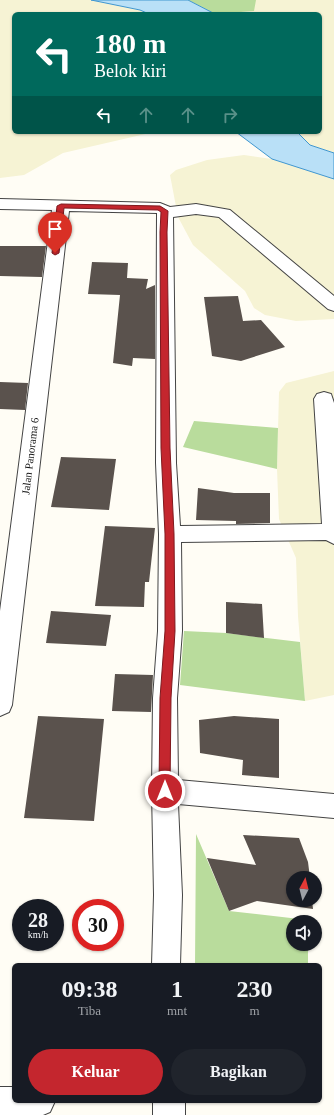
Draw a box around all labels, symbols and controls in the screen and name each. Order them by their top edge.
icon: left [28,28,80,80]
text: 180 m [94,28,166,59]
text: Belok kiri [94,61,167,81]
icon: left [93,104,115,126]
icon: ahead [135,104,157,126]
icon: ahead [177,104,199,126]
icon: right [219,104,241,126]
pin [38,212,72,253]
icon: arrive [44,218,66,240]
street label: Jalan Panorama 6 [19,416,41,495]
position arrow [144,770,186,812]
north arrow [286,871,322,907]
map controls [286,871,322,951]
speed limit sign: 30 [72,899,124,951]
text: 28 [28,909,48,931]
button: sound [286,915,322,951]
text: km/h [28,929,48,940]
text: 09:38 [61,976,117,1002]
text: 1 [171,976,183,1002]
text: 230 [237,976,273,1002]
text: Tiba [78,1003,101,1018]
text: mnt [167,1003,187,1018]
text: m [249,1003,260,1018]
button: Keluar [28,1049,163,1095]
button: Bagikan [171,1049,306,1095]

